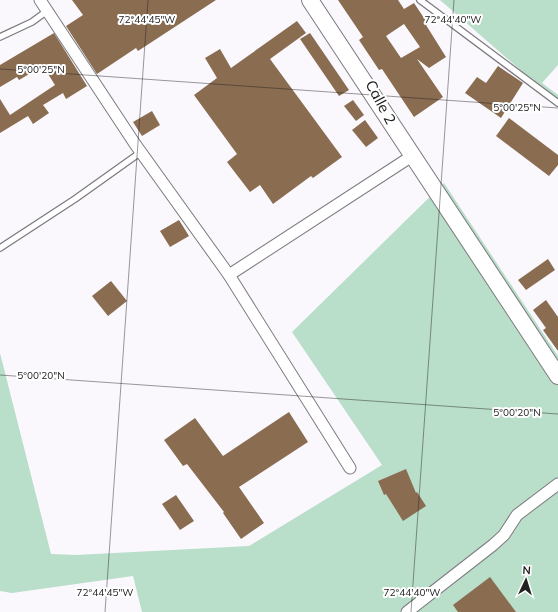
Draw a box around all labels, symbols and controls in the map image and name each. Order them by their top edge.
text: 72°44'45"W [119,13,175,26]
text: 72°44'40"W [425,13,481,26]
text: 5°00'25"N [17,63,65,76]
street label: Calle 2 [362,77,400,127]
text: 5°00'25"N [493,101,541,114]
text: 5°00'20"N [17,369,65,382]
text: 5°00'20"N [493,406,541,419]
north arrow [506,560,546,600]
text: N [522,563,531,577]
text: 72°44'45"W [77,586,133,599]
text: 72°44'40"W [384,586,440,599]

